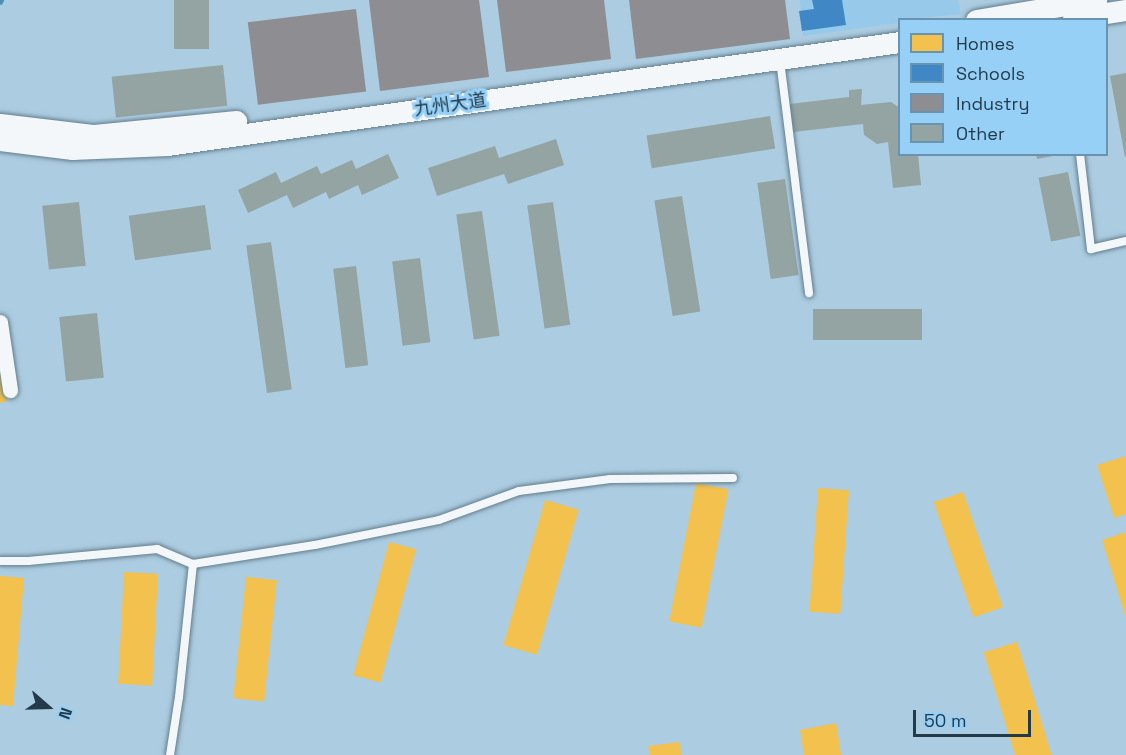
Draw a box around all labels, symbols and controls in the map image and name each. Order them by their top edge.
legend [898,18,1108,156]
text: Homes [956,32,1015,55]
text: Schools [956,62,1025,85]
street label: 九州大道 [413,89,487,121]
text: Industry [956,92,1029,115]
text: Other [956,122,1005,145]
north arrow [18,677,78,737]
scale bar [916,698,1034,736]
text: N [54,705,77,722]
text: 50 m [924,709,966,732]

